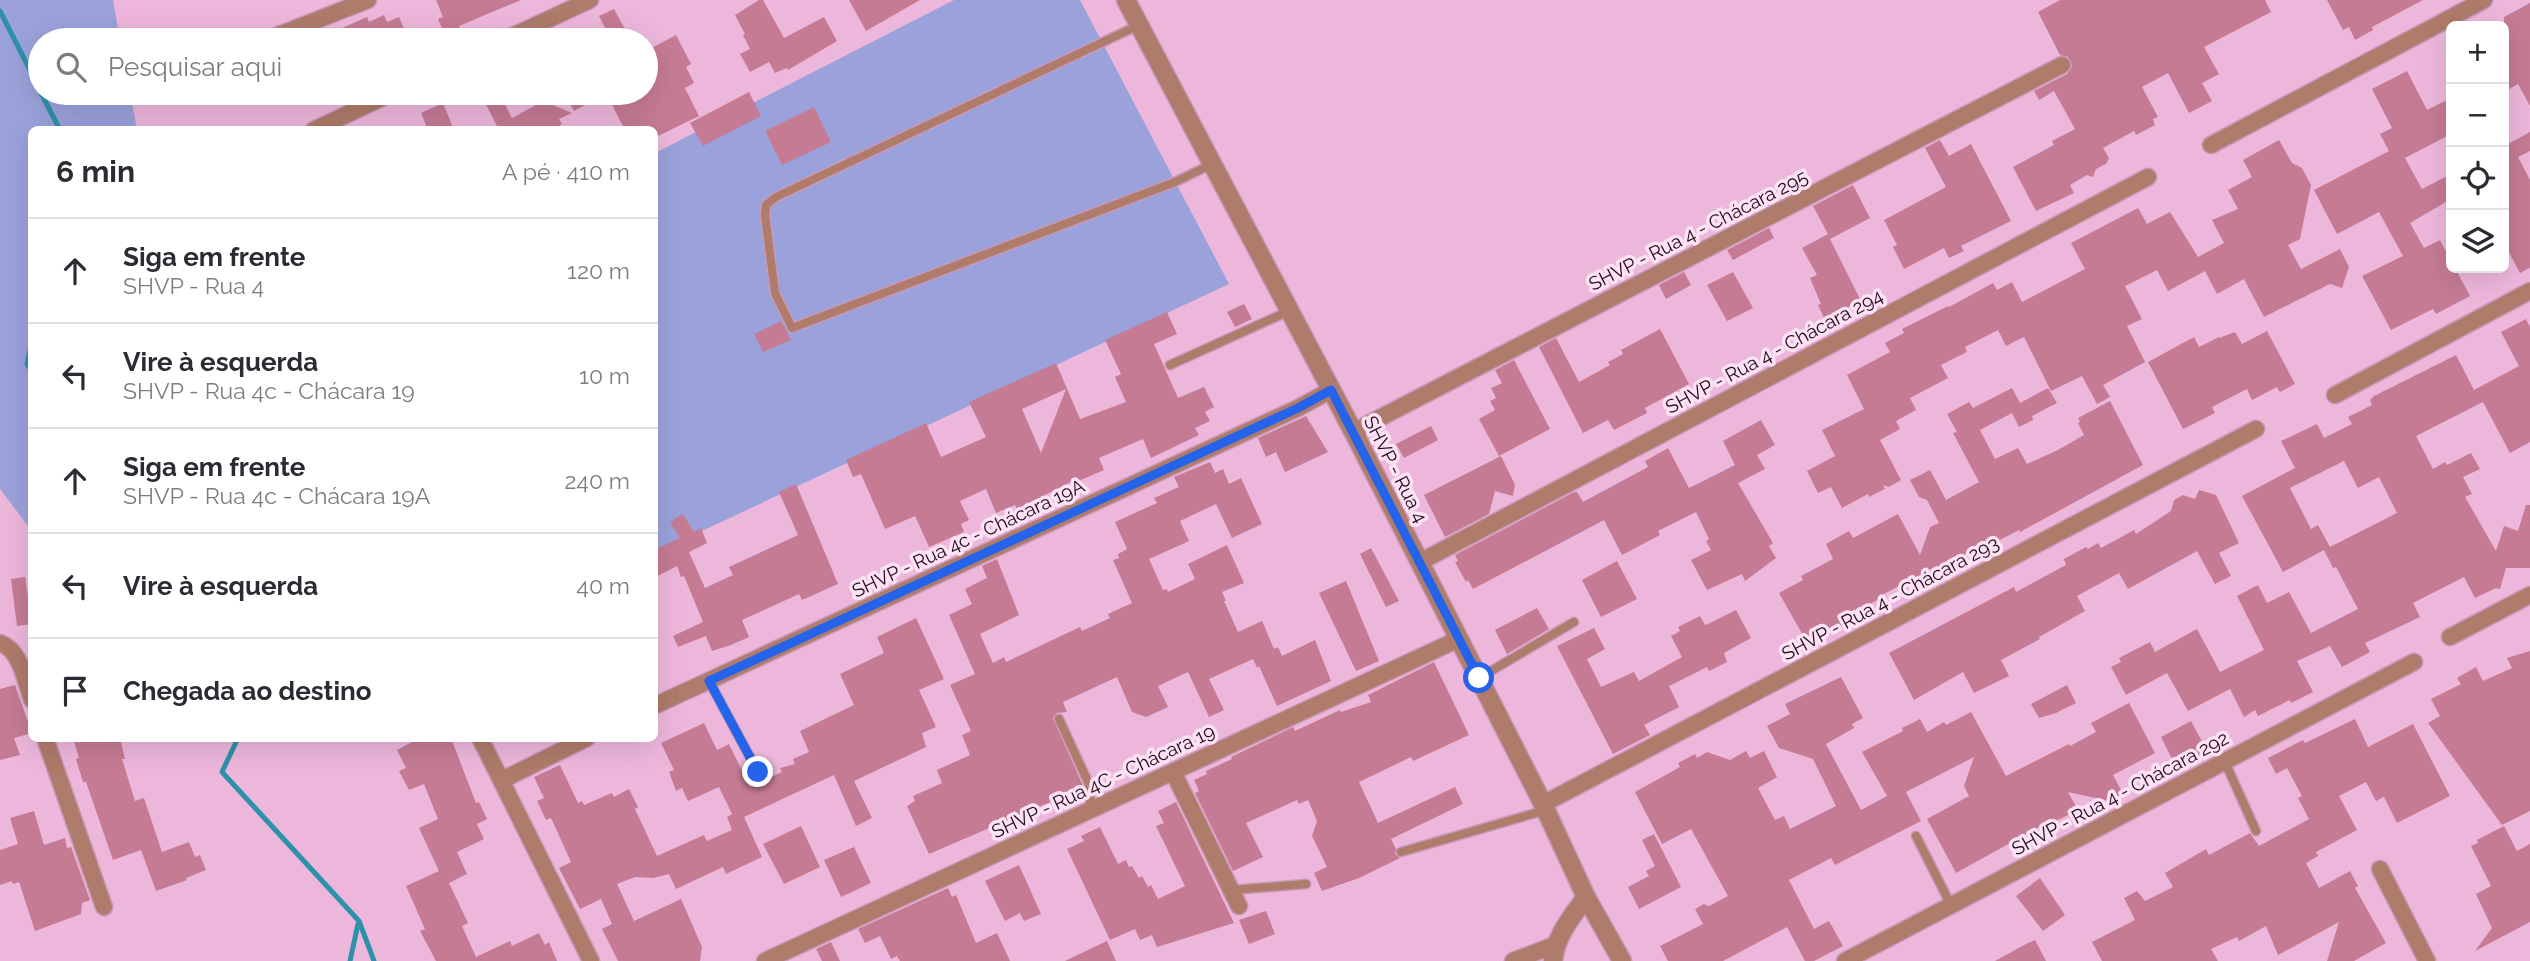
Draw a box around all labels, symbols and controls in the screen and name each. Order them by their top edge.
map controls [2446,21,2509,273]
button: + [2446,21,2509,84]
search box [28,28,658,105]
icon: search [52,48,90,86]
text: Pesquisar aqui [108,52,282,82]
button: − [2446,84,2509,147]
button: locate [2446,147,2509,210]
text: 6 min [56,154,135,189]
text: A pé · 410 m [502,158,630,185]
street label: SHVP - Rua 4 - Chácara 295 [1585,165,1811,295]
button: layers [2446,210,2509,273]
text: Siga em frente [123,242,305,272]
icon: ahead [56,252,94,290]
text: 120 m [567,257,630,284]
text: SHVP - Rua 4 [123,272,264,299]
street label: SHVP - Rua 4 - Chácara 294 [1662,284,1886,418]
text: Vire à esquerda [123,347,318,377]
icon: left [56,357,94,395]
text: 10 m [579,362,630,389]
text: SHVP - Rua 4c - Chácara 19 [123,377,415,404]
street label: SHVP - Rua 4 [1360,412,1432,526]
text: Siga em frente [123,452,305,482]
icon: ahead [56,462,94,500]
text: 240 m [564,467,630,494]
street label: SHVP - Rua 4c - Chácara 19A [848,474,1088,602]
text: SHVP - Rua 4c - Chácara 19A [123,482,430,509]
street label: SHVP - Rua 4 - Chácara 293 [1778,531,2002,665]
icon: left [56,567,94,605]
text: Vire à esquerda [123,571,318,601]
text: 40 m [576,572,630,599]
route start [1463,662,1494,693]
icon: arrive [56,672,94,710]
text: Chegada ao destino [123,676,372,706]
street label: SHVP - Rua 4C - Chácara 19 [988,720,1218,842]
street label: SHVP - Rua 4 - Chácara 292 [2008,726,2232,860]
route end [742,756,773,787]

